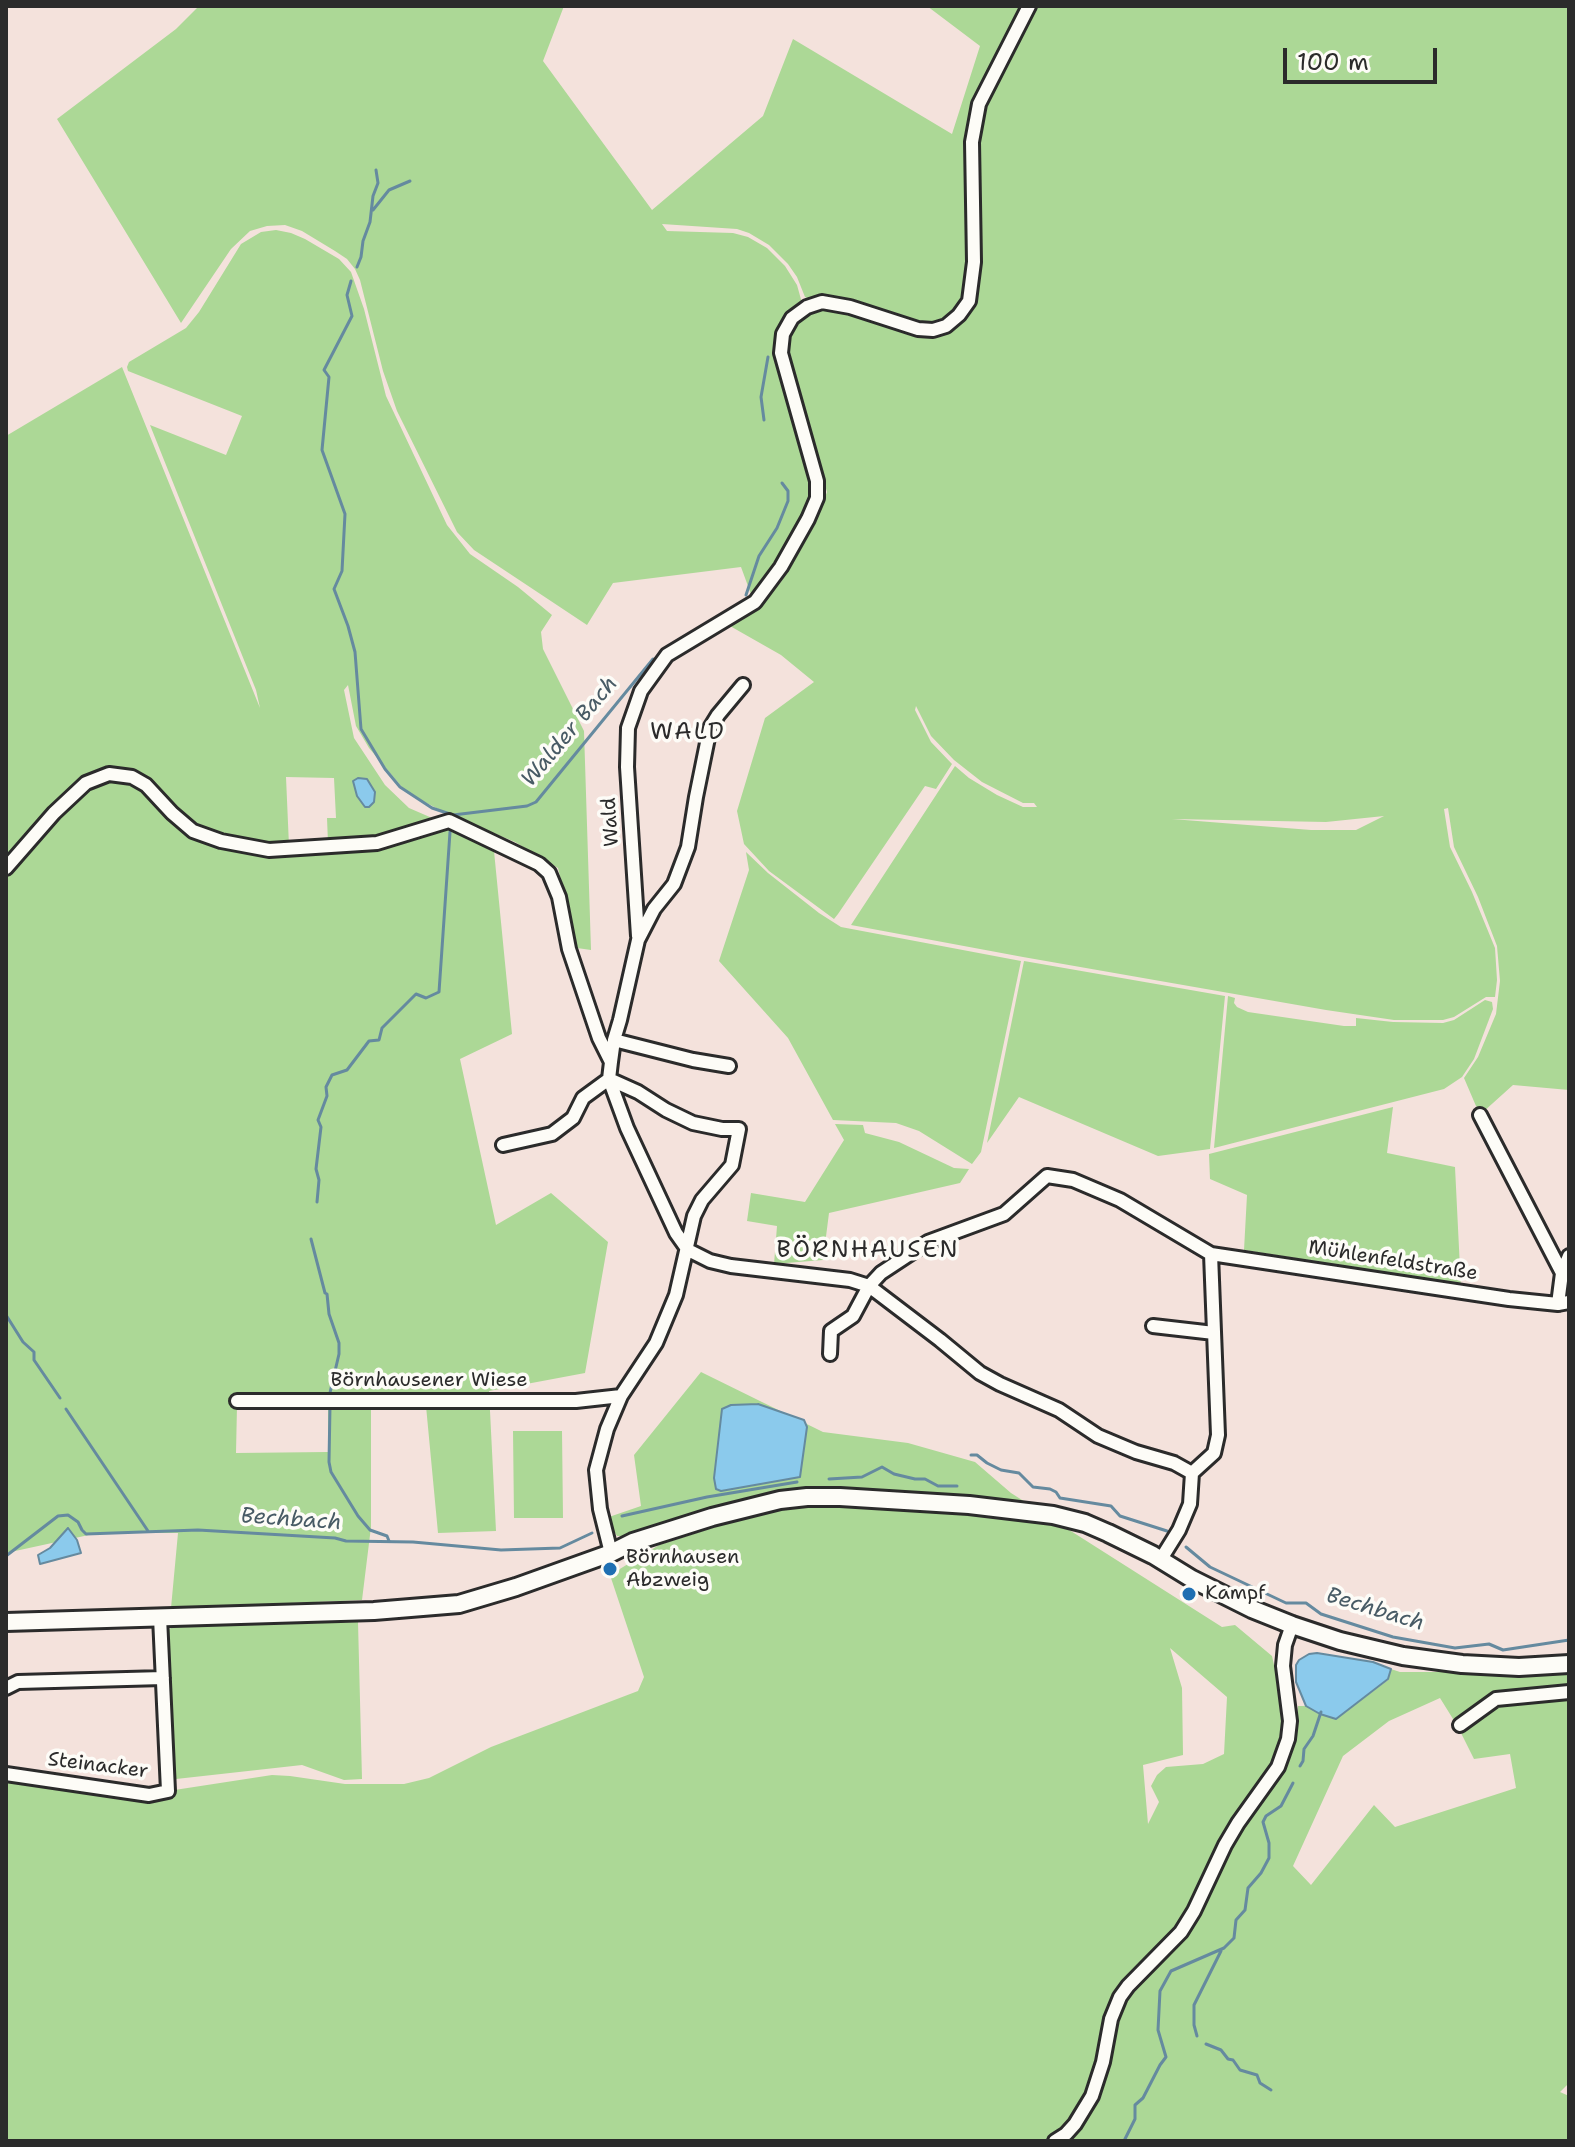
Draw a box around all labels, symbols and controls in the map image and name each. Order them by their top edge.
scale bar [1287,32,1441,82]
text: 100 m [1297,46,1369,78]
water label: Walder Bach [516,671,624,793]
district label: WALD [650,719,726,747]
street label: Wald [597,797,625,847]
street label: Mühlenfeldstraße [1307,1236,1479,1286]
district label: BÖRNHAUSEN [776,1237,960,1265]
street label: Börnhausener Wiese [331,1369,527,1393]
water label: Bechbach [240,1503,342,1537]
place label: Börnhausen Abzweig [626,1546,739,1593]
marker: Börnhausen Abzweig [601,1560,619,1578]
place label: Kampf [1205,1582,1266,1606]
water label: Bechbach [1323,1583,1427,1637]
marker: Kampf [1180,1585,1198,1603]
street label: Steinacker [46,1748,150,1784]

